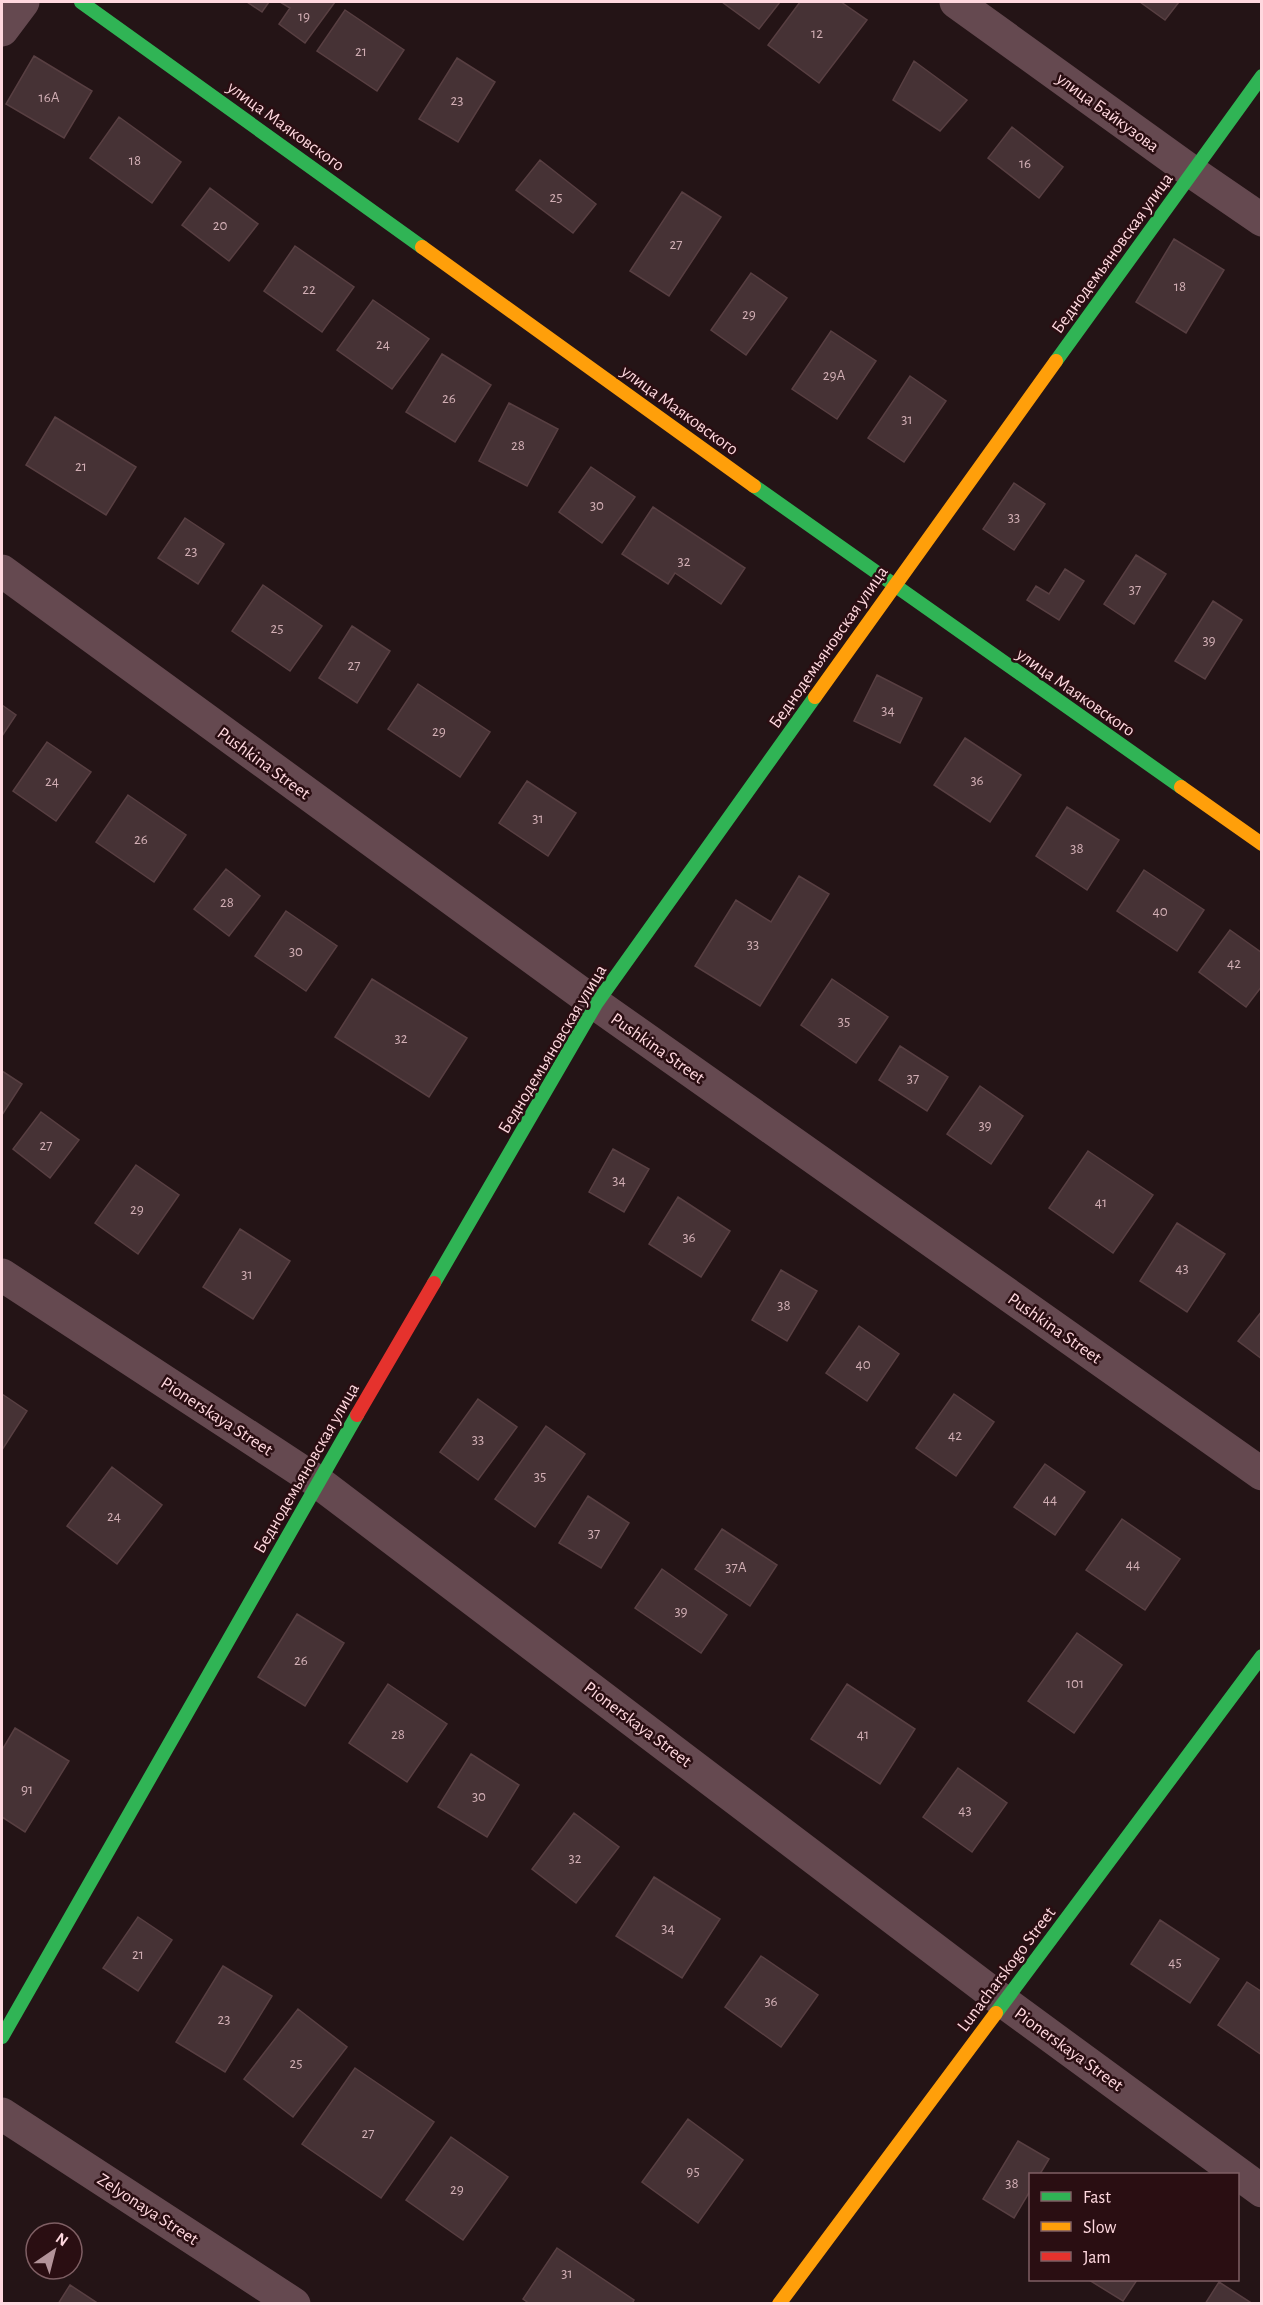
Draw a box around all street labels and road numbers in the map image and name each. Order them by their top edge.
street label: улица Байкузова [1052,69,1162,156]
street label: улица Маяковского [223,78,347,175]
street label: Беднодемьяновская улица [1049,170,1177,337]
street label: улица Маяковского [617,362,741,459]
street label: Беднодемьяновская улица [766,563,892,732]
street label: улица Маяковского [1012,645,1138,740]
street label: Pushkina Street [214,724,313,804]
street label: Беднодемьяновская улица [495,962,610,1137]
street label: Pushkina Street [607,1010,708,1088]
street label: Pushkina Street [1004,1290,1105,1368]
street label: Pionerskaya Street [157,1374,276,1460]
street label: Беднодемьяновская улица [251,1380,363,1557]
street label: Pionerskaya Street [580,1679,695,1771]
street label: Lunacharskogo Street [954,1904,1059,2035]
street label: Pionerskaya Street [1011,2004,1126,2095]
street label: Zelyonaya Street [94,2171,201,2249]

